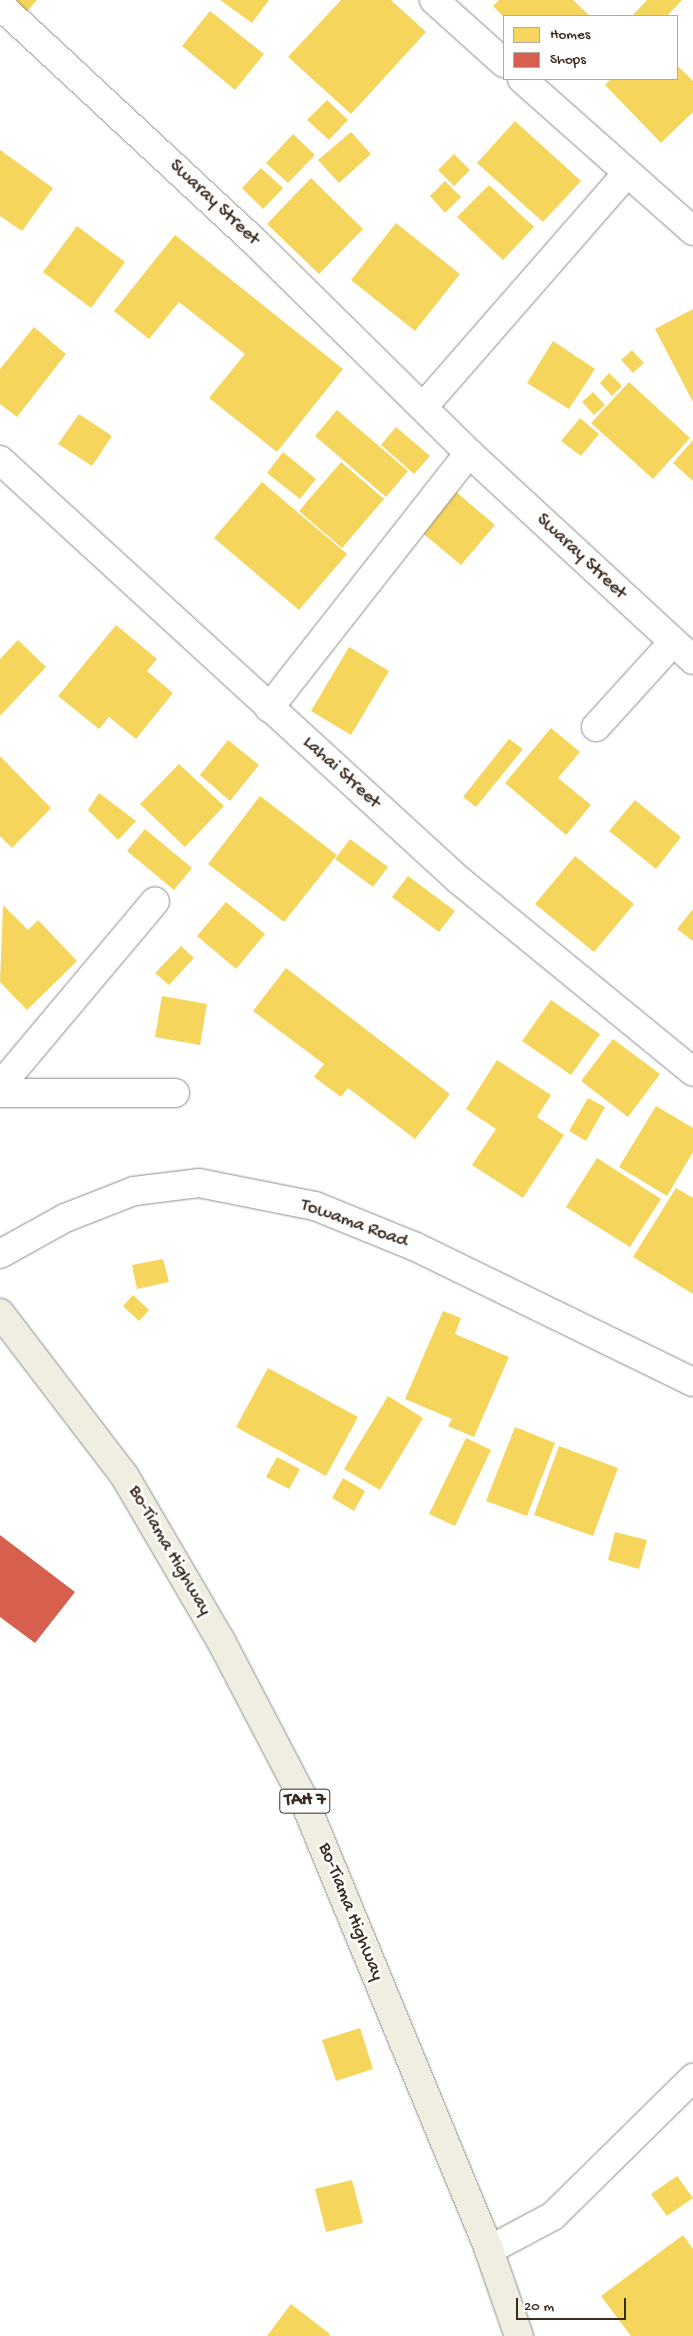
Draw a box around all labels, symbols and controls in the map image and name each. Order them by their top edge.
legend [503,15,678,80]
text: Homes [550,26,590,44]
text: Shops [550,51,586,69]
street label: Swaray Street [164,155,264,251]
street label: Swaray Street [531,509,631,605]
street label: Lahai Street [297,732,385,814]
street label: Towama Road [297,1194,411,1254]
street label: Bo-Tiama Highway [122,1482,216,1620]
road number: TAH 7 [279,1785,331,1816]
street label: Bo-Tiama Highway [312,1840,388,1984]
scale bar [518,2288,628,2320]
text: 20 m [524,2298,554,2316]

